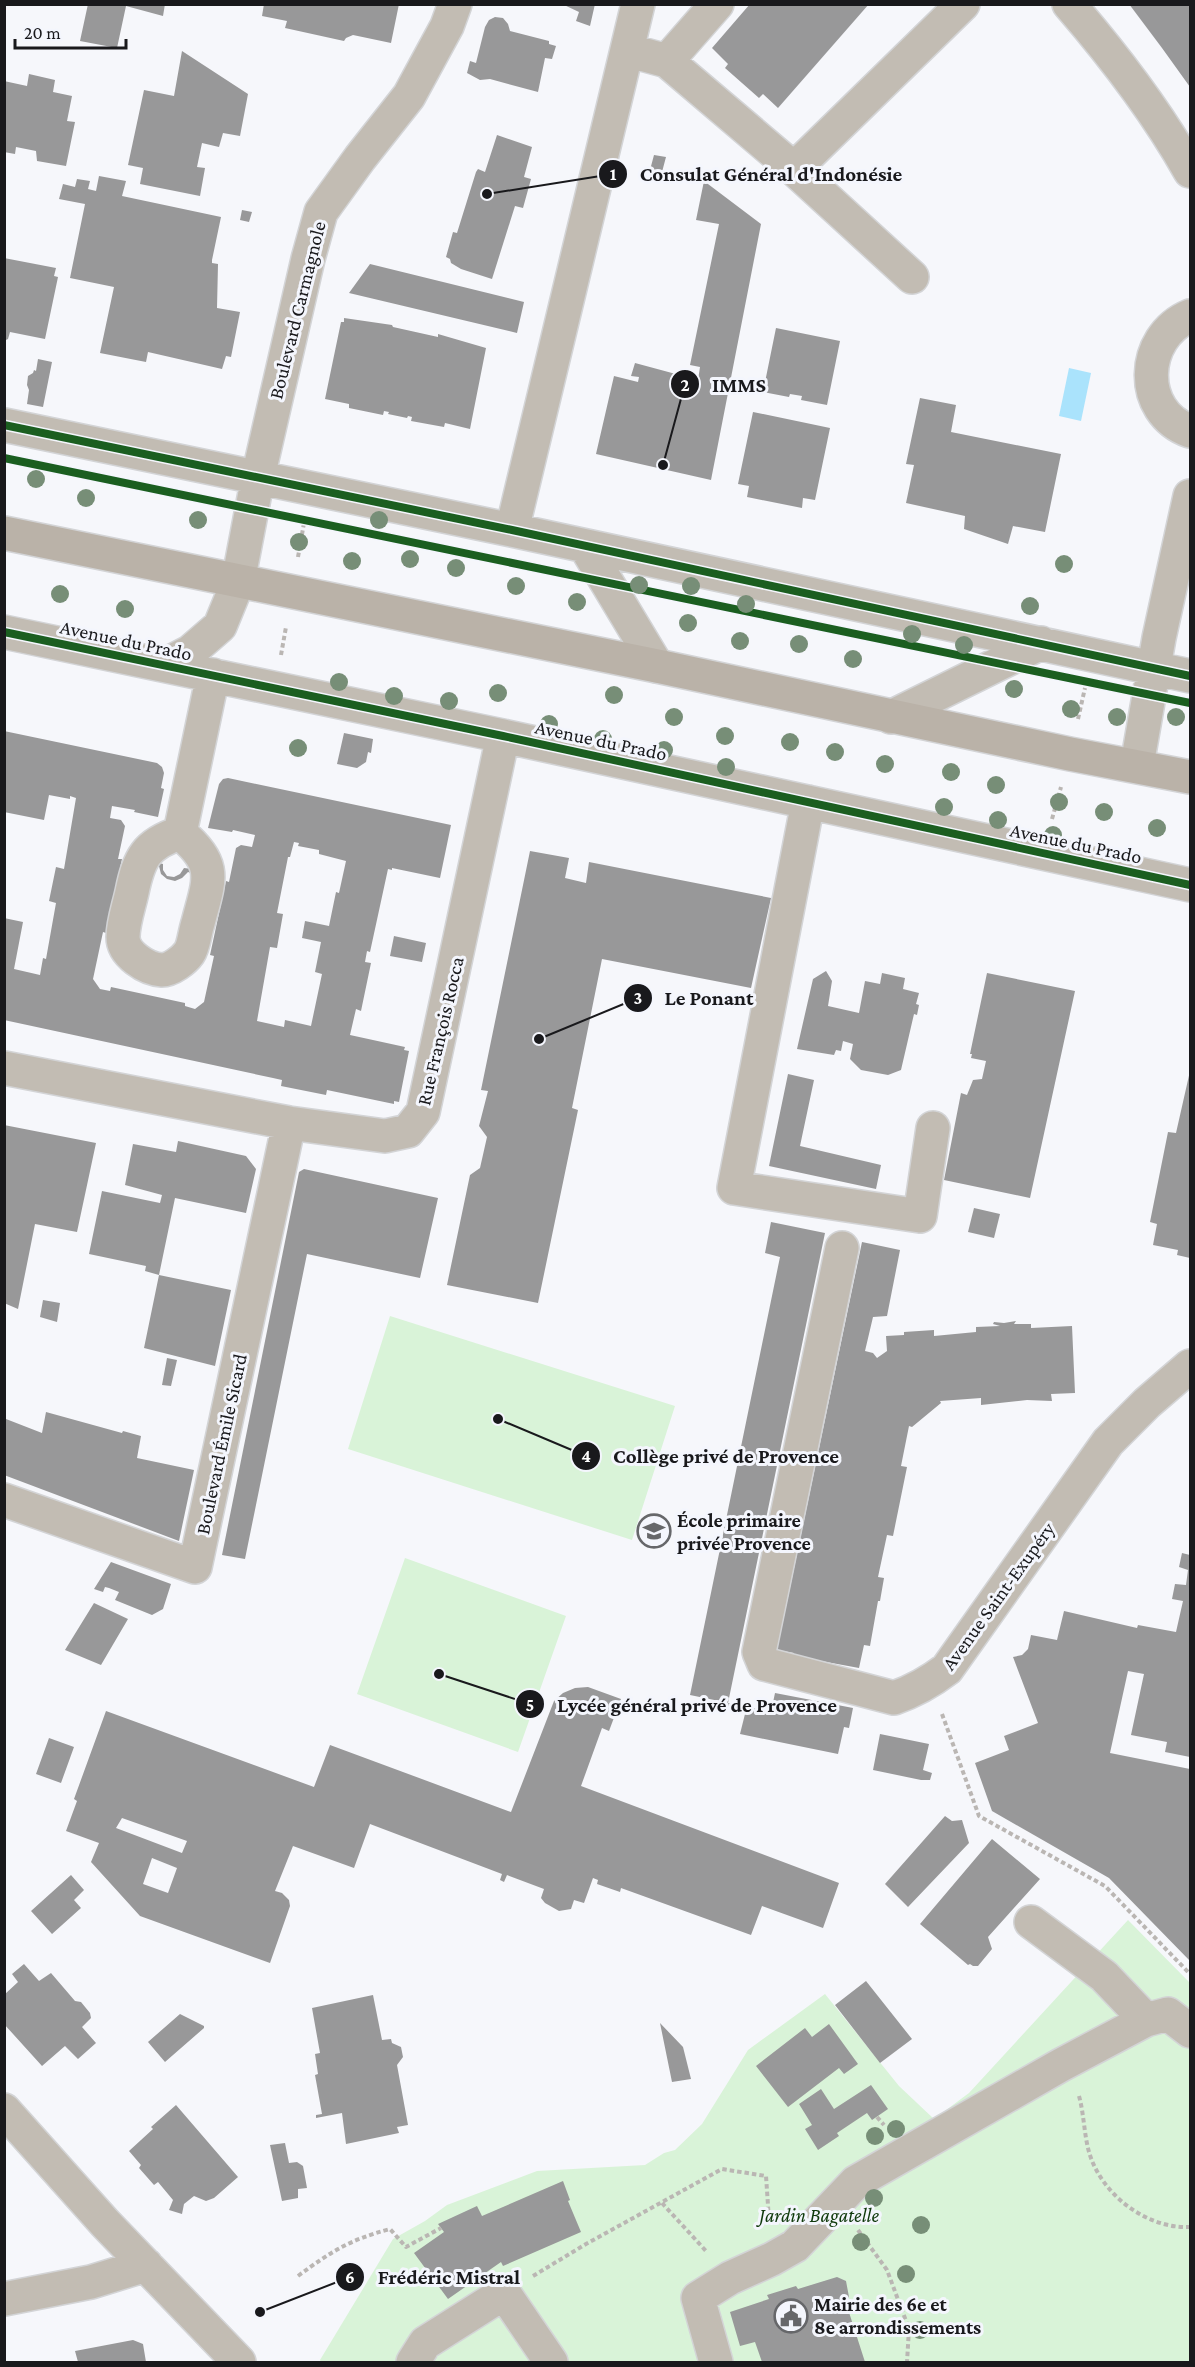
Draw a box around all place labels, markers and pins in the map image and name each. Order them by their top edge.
callout: Consulat Général d'Indonésie [598,154,914,193]
callout: IMMS [670,365,778,404]
callout: Le Ponant [623,979,766,1018]
callout: Collège privé de Provence [571,1436,851,1475]
place label: École primaire privée Provence [677,1509,811,1554]
school or university icon: École primaire privée Provence [636,1513,672,1549]
callout: Lycée général privé de Provence [515,1685,848,1724]
callout: Frédéric Mistral [335,2257,532,2296]
place label: Mairie des 6e et 8e arrondissements [814,2293,981,2338]
public building icon: Mairie des 6e et 8e arrondissements [773,2298,809,2334]

